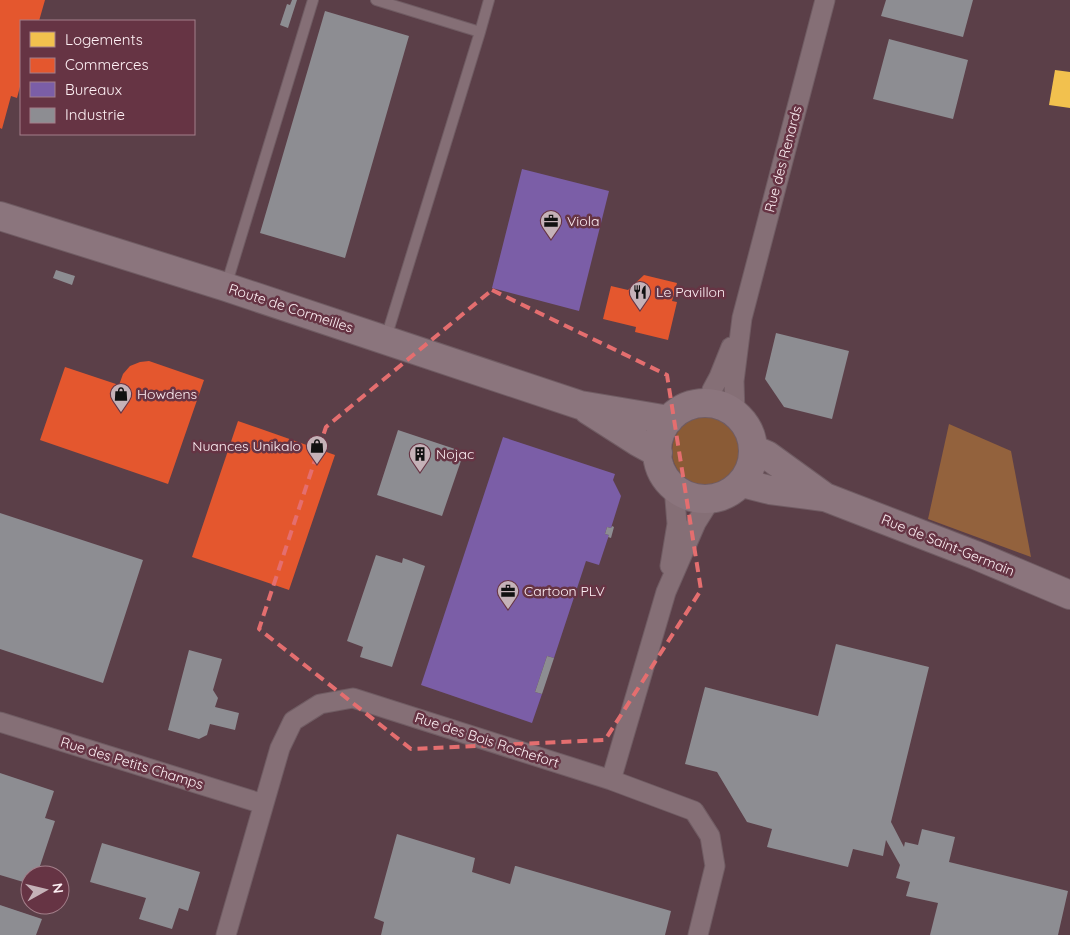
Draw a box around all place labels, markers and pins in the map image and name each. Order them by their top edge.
office icon: Viola [539,209,563,240]
place label: Viola [567,212,599,230]
restaurant icon: Le Pavillon [628,280,652,311]
place label: Le Pavillon [656,283,725,301]
shop icon: Howdens [109,382,133,413]
place label: Howdens [137,385,197,403]
shop icon: Nuances Unikalo [305,434,329,465]
place label: Nuances Unikalo [192,437,301,455]
building icon: Nojac [408,442,432,473]
place label: Nojac [436,445,474,463]
office icon: Cartoon PLV [496,579,520,610]
place label: Cartoon PLV [524,582,605,600]

